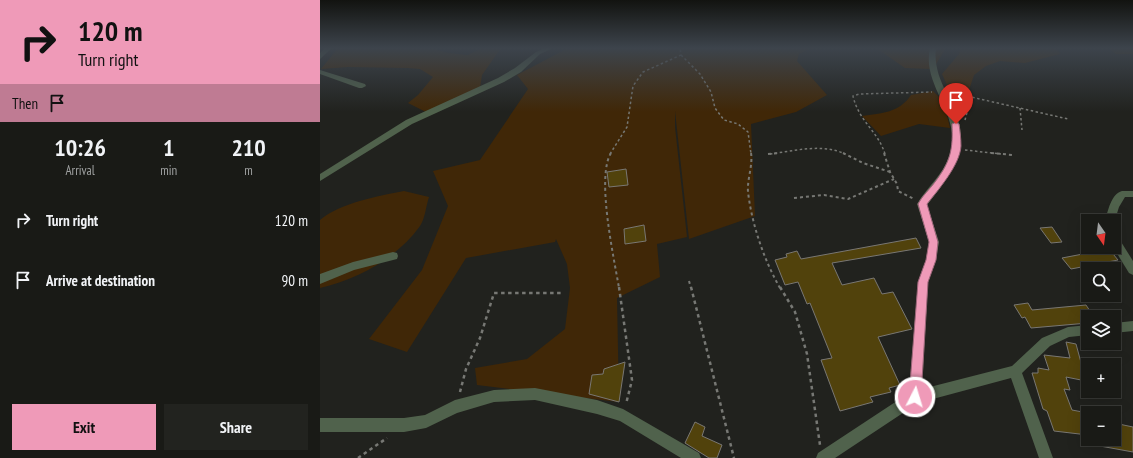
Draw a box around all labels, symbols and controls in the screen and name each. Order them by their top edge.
text: 120 m [78,12,142,49]
icon: right [12,16,64,68]
text: Turn right [78,48,138,71]
pin [939,83,973,124]
icon: arrive [945,89,967,111]
icon: arrive [46,92,68,114]
text: Then [12,94,38,113]
text: 10:26 [54,132,106,163]
text: 1 [163,132,174,163]
text: 210 [231,132,266,163]
text: Arrival [65,162,95,179]
text: min [160,162,177,179]
text: m [244,162,253,179]
icon: right [12,209,34,231]
text: Turn right [46,211,98,230]
text: 120 m [275,211,308,230]
north arrow [1081,214,1121,254]
map controls [1081,214,1121,446]
button: search [1081,262,1121,302]
icon: arrive [12,269,34,291]
text: Arrive at destination [46,271,155,290]
text: 90 m [282,271,308,290]
button: layers [1081,310,1121,350]
button: + [1081,358,1121,398]
position arrow [894,376,936,418]
button: Exit [12,404,156,450]
button: Share [164,404,308,450]
button: − [1081,406,1121,446]

